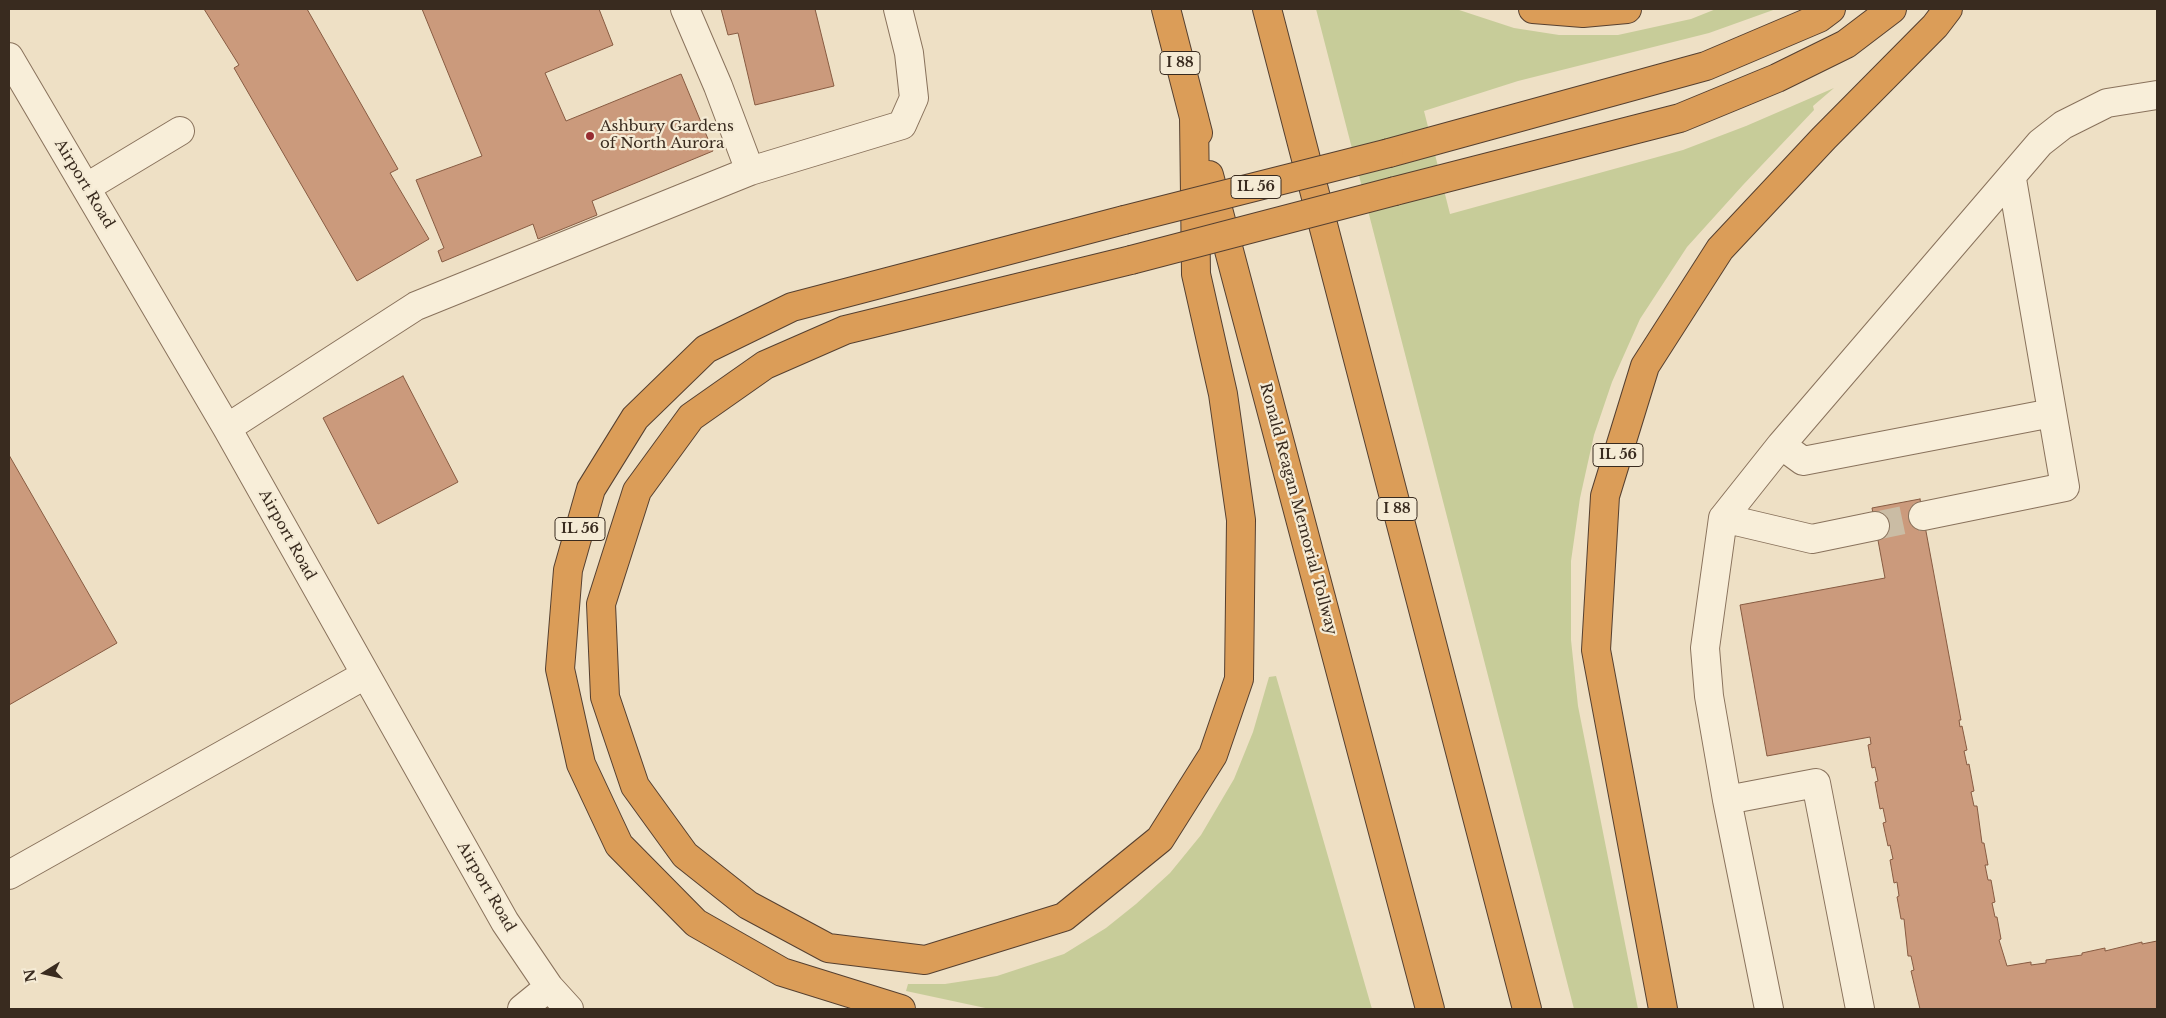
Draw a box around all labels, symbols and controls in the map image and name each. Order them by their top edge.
road number: I 88 [1160,52,1200,74]
place label: Ashbury Gardens of North Aurora [600,118,734,153]
marker: Ashbury Gardens of North Aurora [584,130,596,142]
street label: Airport Road [50,136,118,232]
road number: IL 56 [1231,176,1281,198]
street label: Ronald Reagan Memorial Tollway [1256,381,1340,637]
road number: IL 56 [1593,444,1643,466]
street label: Airport Road [255,487,319,583]
road number: I 88 [1377,498,1417,520]
road number: IL 56 [555,518,605,540]
street label: Airport Road [453,839,519,935]
north arrow [20,948,70,998]
text: N [20,968,40,984]

